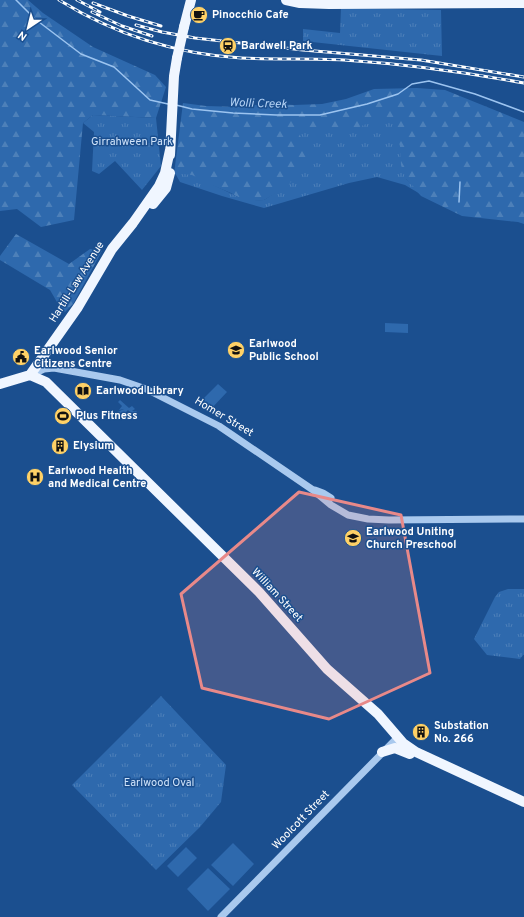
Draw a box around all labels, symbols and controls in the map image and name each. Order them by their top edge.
cafe icon: Pinocchio Cafe [189,5,209,25]
north arrow [8,8,48,48]
place label: Pinocchio Cafe [212,8,289,22]
text: N [16,27,30,43]
station icon: Bardwell Park [218,36,238,56]
place label: Bardwell Park [241,39,313,53]
water label: Wolli Creek [229,95,288,113]
park label: Girrahween Park [91,135,173,149]
street label: Hartill-Law Avenue [46,239,108,325]
place label: Earlwood Public School [249,337,319,364]
school or university icon: Earlwood Public School [226,340,246,360]
place label: Earlwood Senior Citizens Centre [34,344,118,371]
public building icon: Earlwood Senior Citizens Centre [11,347,31,367]
library icon: Earlwood Library [73,381,93,401]
place label: Earlwood Library [96,384,184,398]
street label: Homer Street [192,394,256,440]
sports icon: Plus Fitness [53,406,73,426]
place label: Plus Fitness [76,409,138,423]
building icon: Elysium [50,436,70,456]
place label: Elysium [73,439,114,453]
place label: Earlwood Health and Medical Centre [48,464,146,491]
hospital icon: Earlwood Health and Medical Centre [25,467,45,487]
place label: Earlwood Uniting Church Preschool [366,525,457,552]
school or university icon: Earlwood Uniting Church Preschool [343,528,363,548]
street label: William Street [248,565,306,625]
place label: Substation No. 266 [434,719,489,746]
building icon: Substation No. 266 [411,722,431,742]
park label: Earlwood Oval [124,776,194,790]
street label: Woolcott Street [269,787,333,853]

